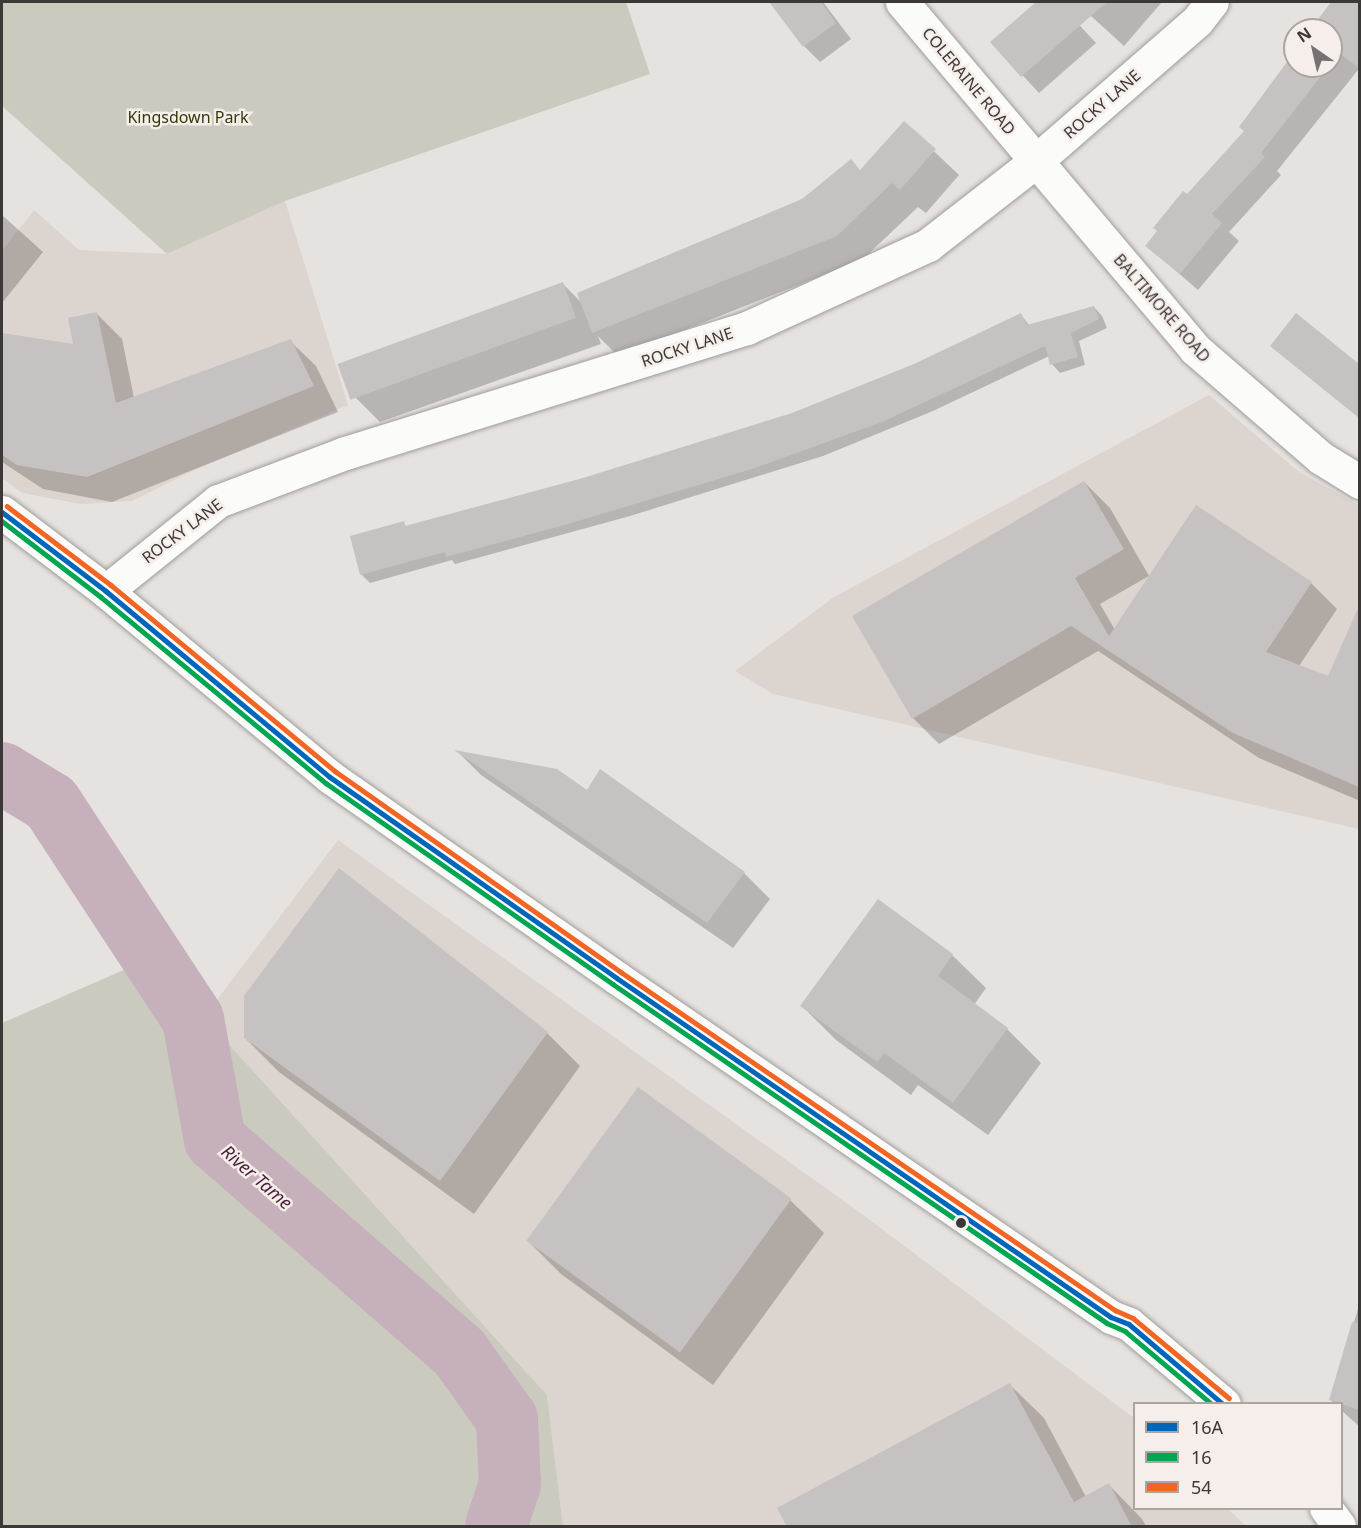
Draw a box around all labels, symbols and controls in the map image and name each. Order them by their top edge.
north arrow [1283,18,1343,78]
text: N [1293,22,1316,47]
street label: COLERAINE ROAD [918,23,1020,139]
street label: ROCKY LANE [1060,65,1144,143]
park label: Kingsdown Park [127,107,249,127]
street label: BALTIMORE ROAD [1110,250,1214,366]
street label: ROCKY LANE [639,323,735,371]
street label: ROCKY LANE [138,495,226,567]
water label: River Tame [217,1140,297,1214]
unlabelled marker [955,1217,967,1229]
legend [1133,1402,1343,1510]
text: 16A [1191,1415,1223,1439]
text: 16 [1191,1445,1212,1469]
text: 54 [1191,1475,1212,1499]

